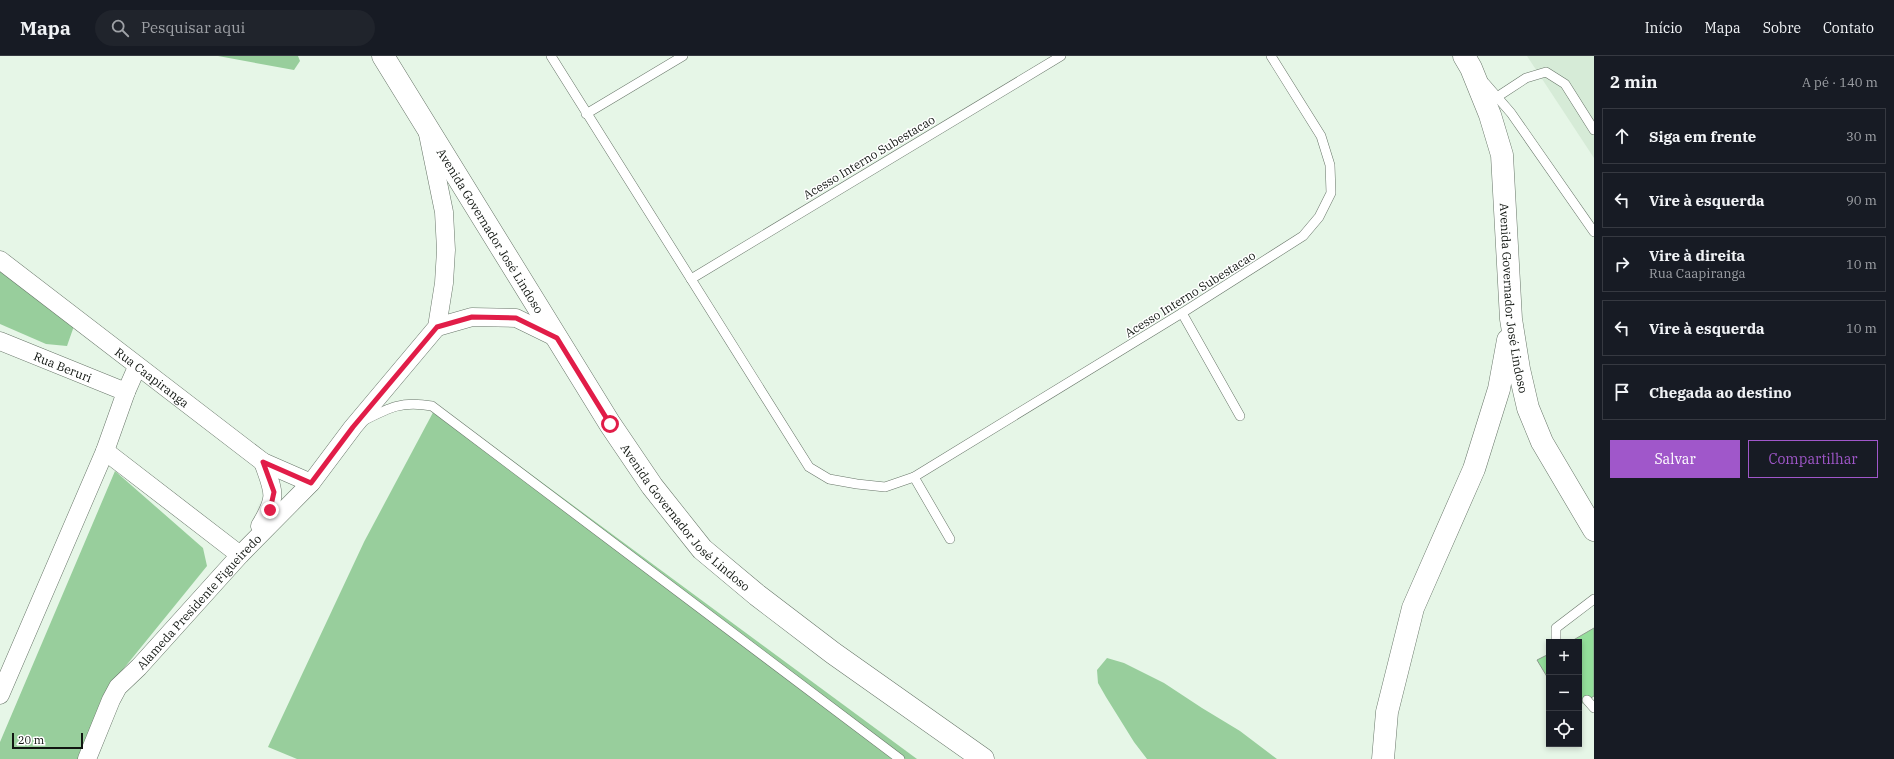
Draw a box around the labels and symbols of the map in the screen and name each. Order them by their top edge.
street label: Acesso Interno Subestacao [800,112,938,202]
street label: Avenida Governador José Lindoso [434,145,547,316]
street label: Avenida Governador José Lindoso [1497,203,1532,395]
street label: Acesso Interno Subestacao [1122,247,1258,340]
street label: Rua Caapiranga [112,344,193,410]
street label: Rua Beruri [32,348,95,385]
route start [601,415,619,433]
street label: Avenida Governador José Lindoso [618,441,754,594]
route end [261,501,279,519]
street label: Alameda Presidente Figueiredo [133,531,264,672]
scale bar [12,731,83,750]

